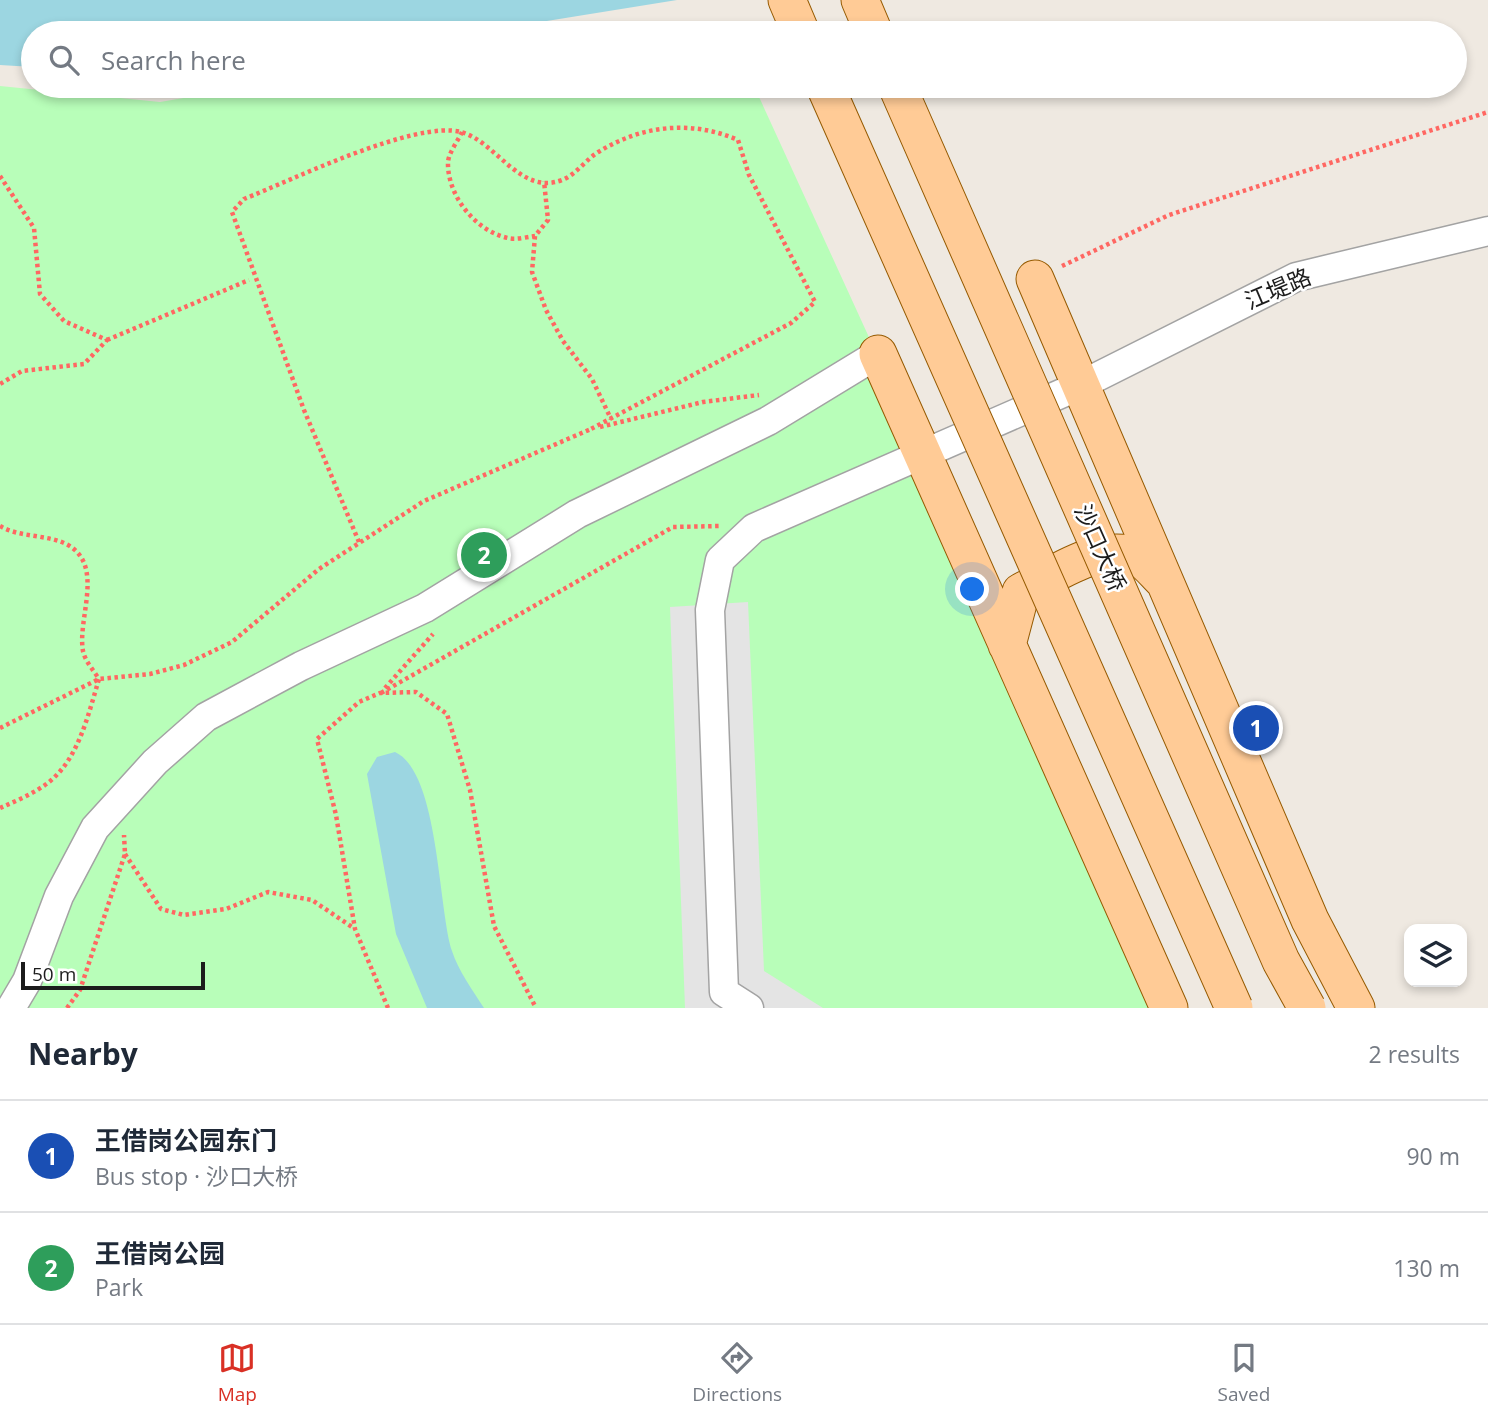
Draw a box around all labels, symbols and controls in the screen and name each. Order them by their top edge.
search box [21,21,1467,98]
icon: search [45,41,83,79]
text: Search here [101,42,246,78]
street label: 江堤路 [1240,260,1316,316]
street label: 沙口大桥 [1068,499,1134,596]
pin: 2 [461,529,507,581]
your location [955,572,989,606]
pin: 1 [1233,702,1279,754]
map controls [1404,924,1467,987]
button: layers [1404,924,1467,987]
scale bar [21,959,205,991]
text: 50 m [32,961,76,987]
text: Nearby [28,1033,138,1074]
text: 2 results [1369,1038,1460,1070]
text: 王借岗公园东门 [95,1122,277,1158]
text: 1 [44,1140,58,1172]
text: 90 m [1406,1140,1460,1172]
text: Bus stop · 沙口大桥 [95,1160,298,1192]
text: 王借岗公园 [95,1235,225,1271]
text: 2 [44,1252,58,1284]
text: 130 m [1393,1252,1460,1284]
text: Park [95,1271,143,1303]
tab: Map [218,1339,257,1407]
tab: Directions [692,1339,782,1407]
tab: Saved [1218,1339,1270,1407]

